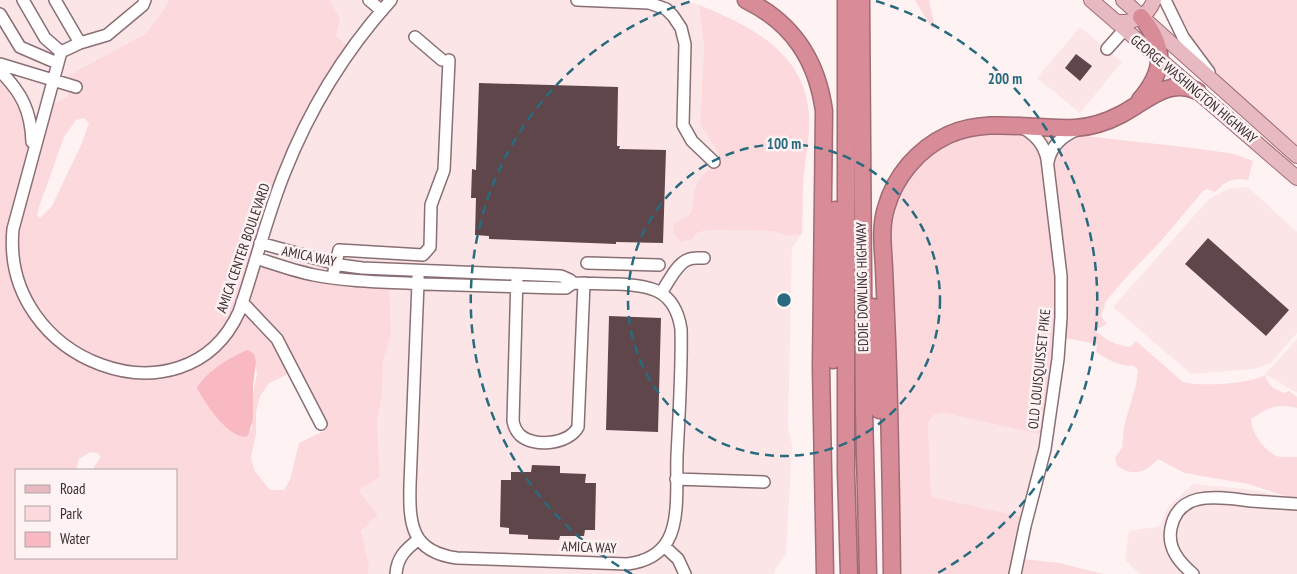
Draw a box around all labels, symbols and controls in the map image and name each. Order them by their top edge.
street label: GEORGE WASHINGTON HIGHWAY [1127,31,1261,148]
text: 200 m [988,69,1022,88]
text: 100 m [767,134,801,153]
street label: AMICA CENTER BOULEVARD [212,181,274,315]
street label: EDDIE DOWLING HIGHWAY [852,221,872,352]
street label: AMICA WAY [280,241,338,271]
centre of rings [775,291,793,309]
street label: OLD LOUISQUISSET PIKE [1024,308,1054,430]
legend [15,469,178,559]
text: Road [60,479,86,498]
text: Park [60,504,82,523]
text: Water [60,529,91,548]
street label: AMICA WAY [561,537,617,557]

